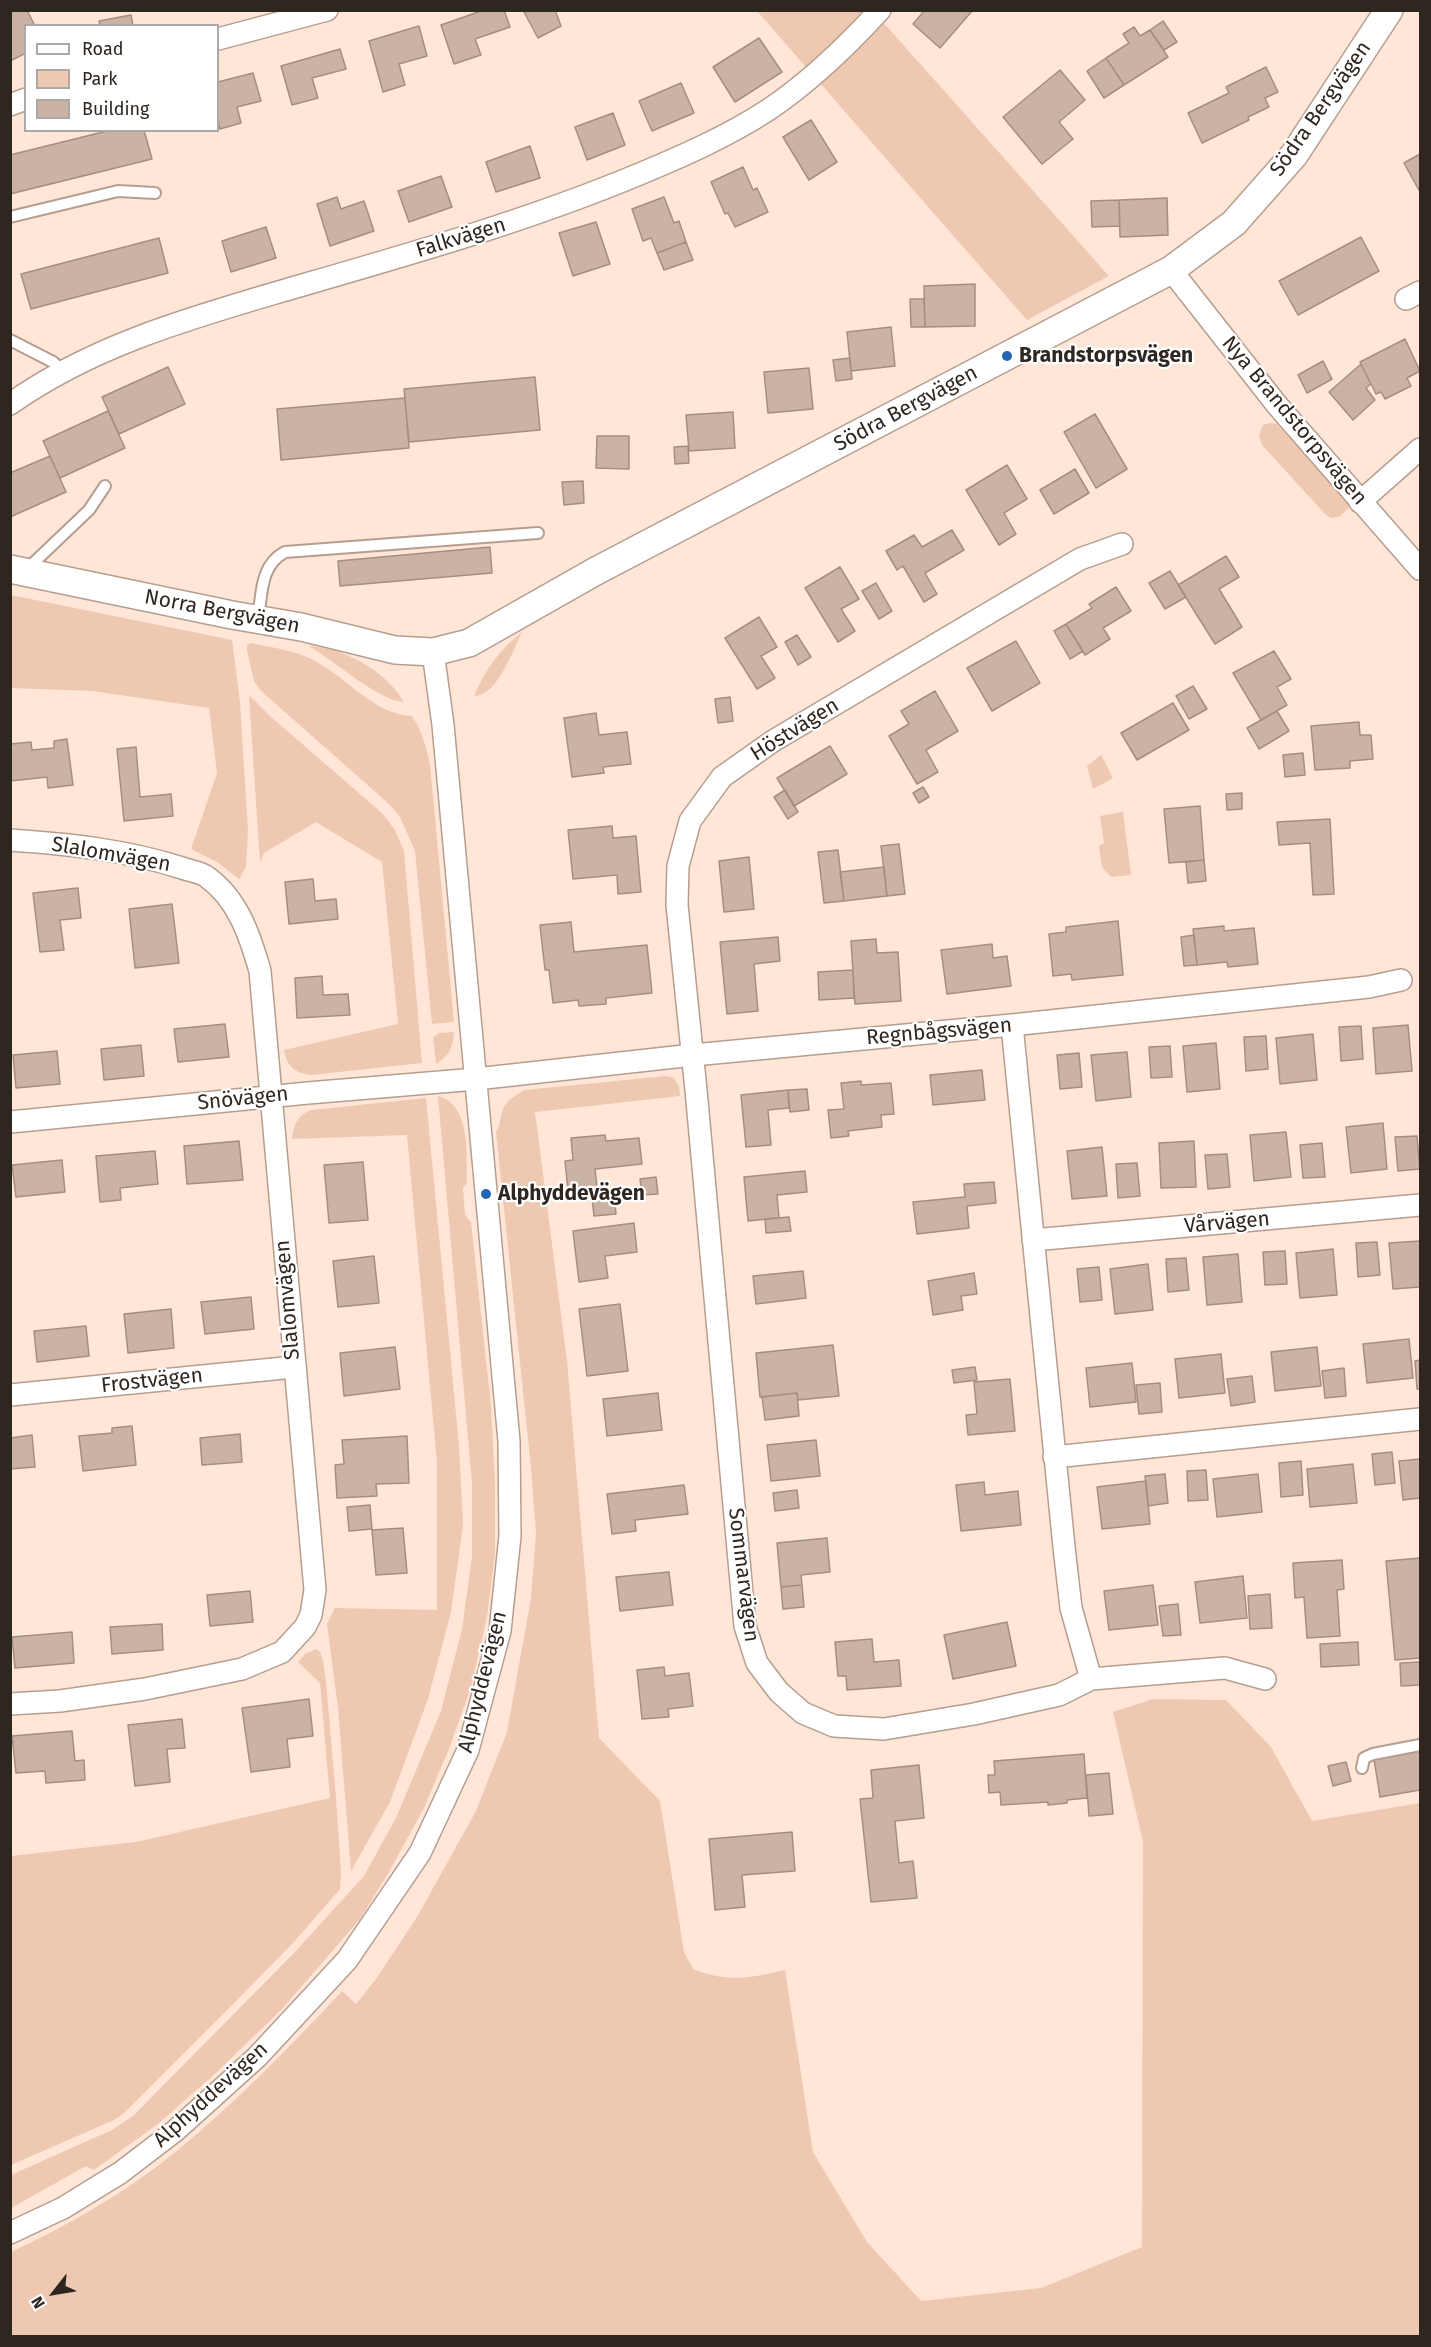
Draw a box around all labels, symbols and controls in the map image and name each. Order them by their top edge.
legend [24,24,219,132]
street label: Södra Bergvägen [1265,37,1377,181]
text: Road [82,38,124,60]
text: Park [82,68,117,90]
text: Building [82,98,149,120]
street label: Falkvägen [413,212,509,264]
street label: Nya Brandstorpsvägen [1216,331,1372,511]
place label: Brandstorpsvägen [1019,343,1193,369]
marker: Brandstorpsvägen [1000,349,1014,363]
street label: Södra Bergvägen [830,361,982,457]
street label: Norra Bergvägen [142,585,302,639]
street label: Höstvägen [746,693,844,767]
street label: Slalomvägen [50,832,172,878]
street label: Regnbågsvägen [865,1013,1013,1051]
street label: Snövägen [196,1082,290,1116]
place label: Alphyddevägen [498,1181,645,1207]
marker: Alphyddevägen [479,1187,493,1201]
street label: Vårvägen [1183,1207,1271,1239]
street label: Slalomvägen [270,1239,306,1361]
street label: Frostvägen [100,1363,204,1399]
street label: Sommarvägen [722,1507,764,1643]
street label: Alphyddevägen [453,1609,513,1755]
street label: Alphyddevägen [149,2037,273,2153]
north arrow [24,2263,84,2323]
text: N [27,2293,49,2312]

